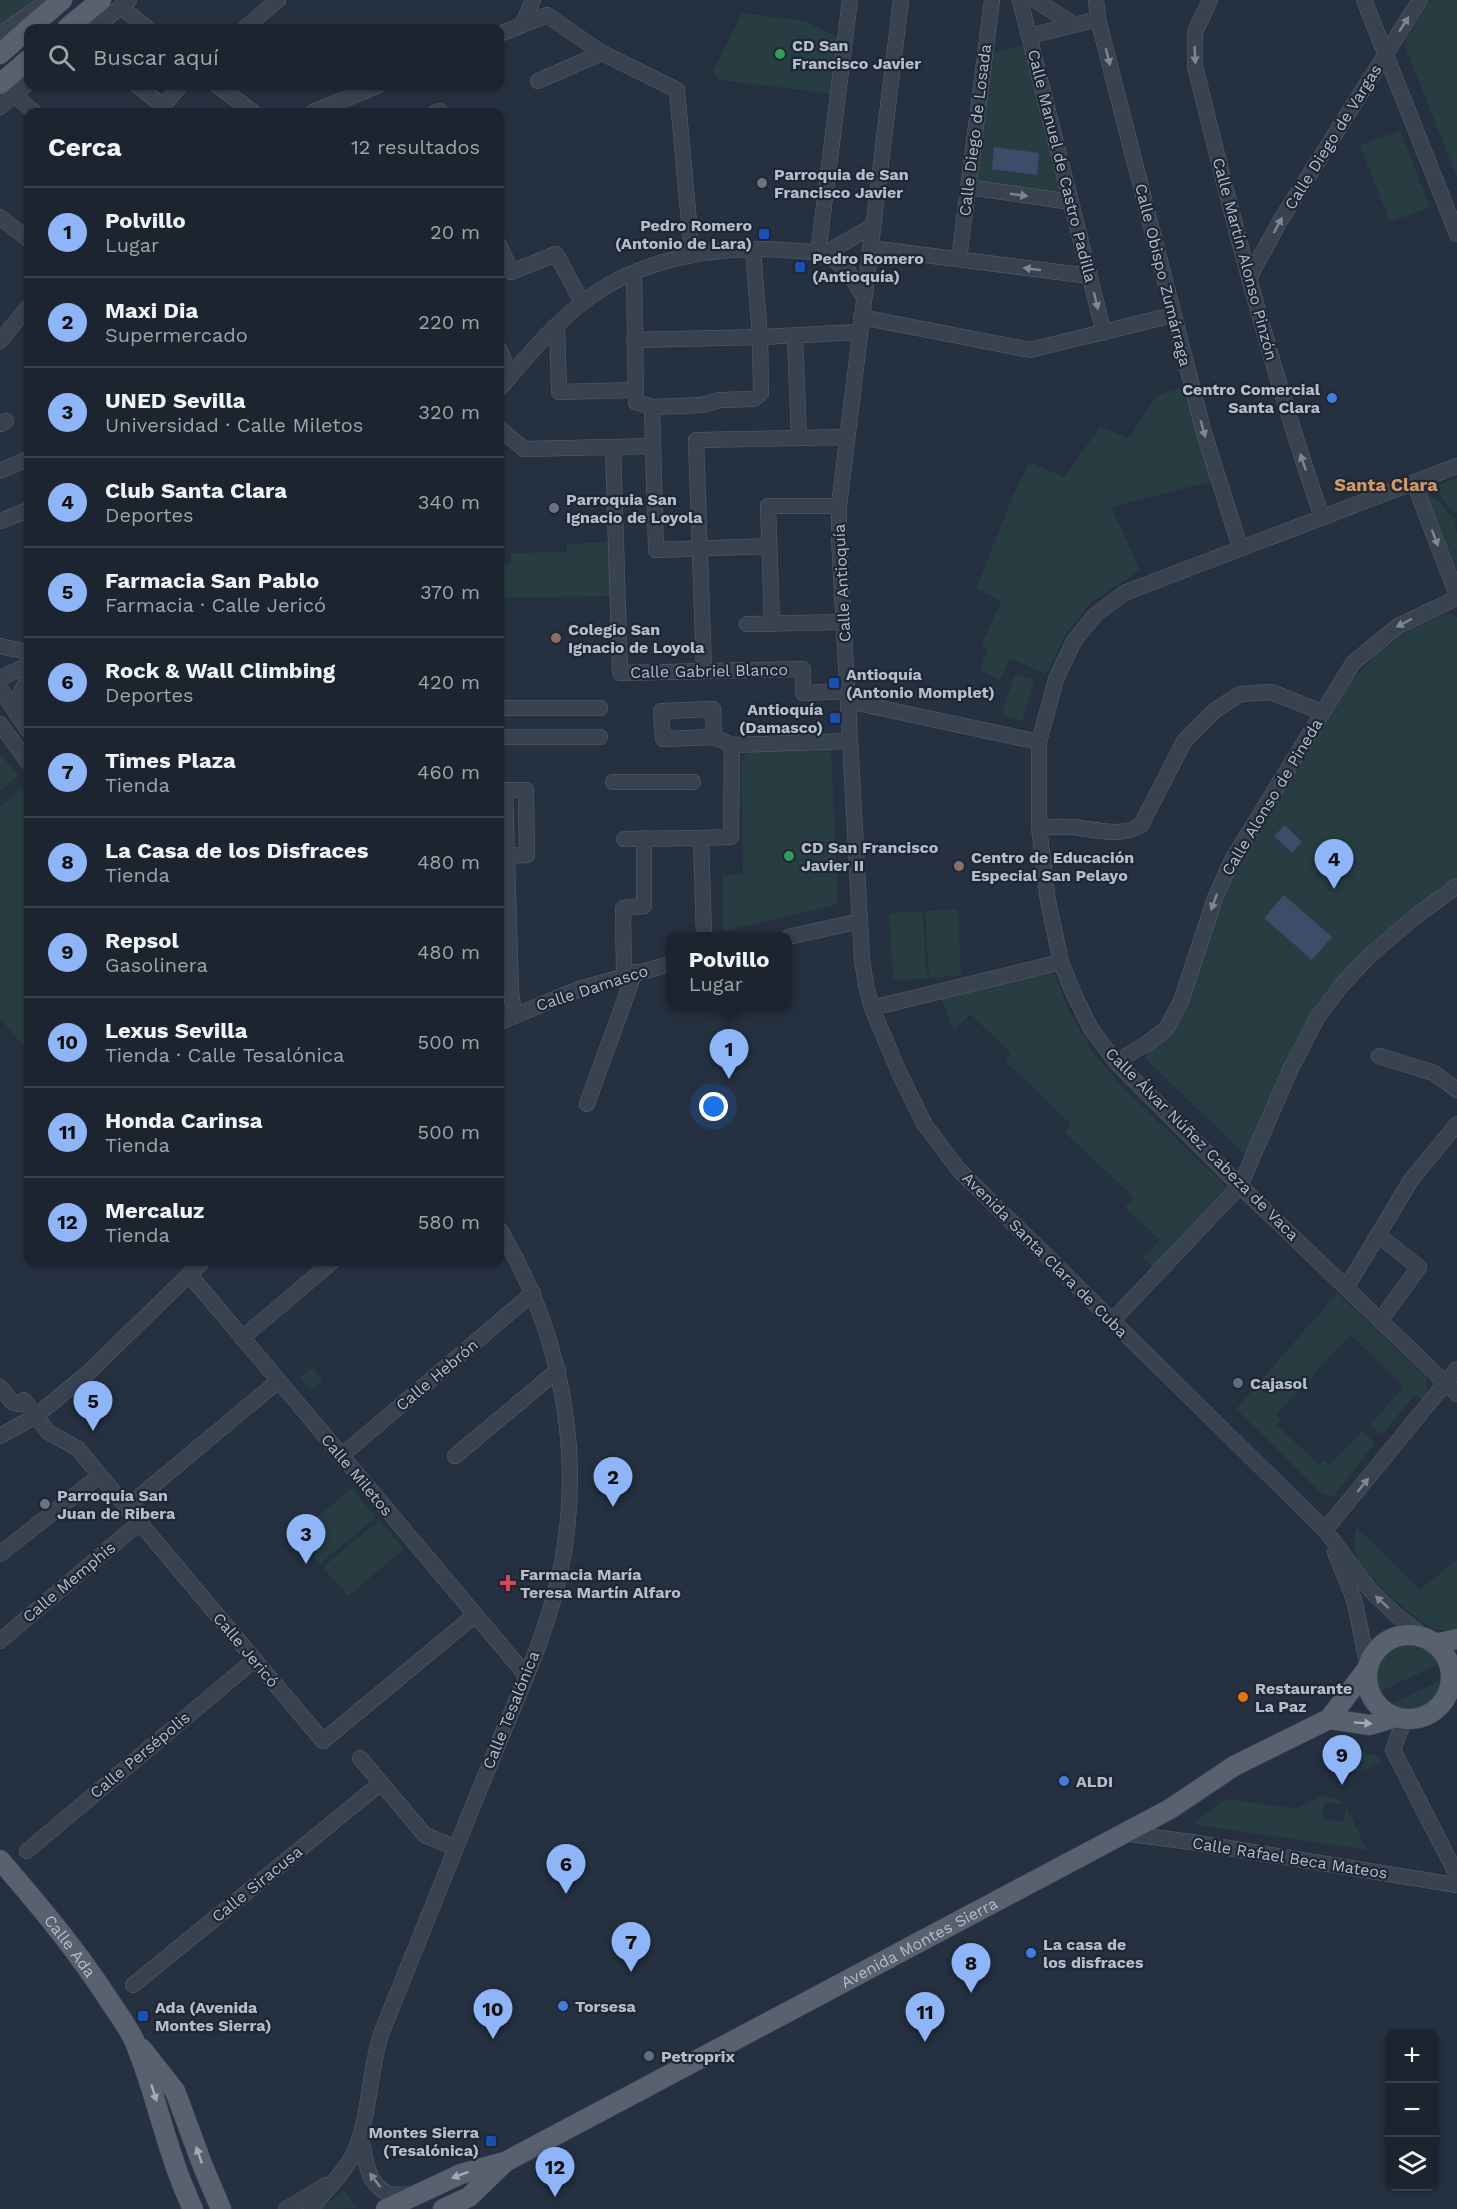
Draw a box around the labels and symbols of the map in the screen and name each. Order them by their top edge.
one-way arrow [1399,16,1410,33]
place label: CD San Francisco Javier [792,36,921,73]
street label: Calle Diego de Losada [955,43,995,217]
one-way arrow [1190,46,1199,65]
marker: CD San Francisco Javier [773,47,787,61]
street label: Calle Manuel de Castro Padilla [1024,48,1100,284]
one-way arrow [1103,48,1113,66]
street label: Calle Diego de Vargas [1280,61,1386,213]
street label: Calle Martín Alonso Pinzón [1209,156,1281,362]
place label: Parroquia de San Francisco Javier [774,165,909,202]
marker: Parroquia de San Francisco Javier [755,176,769,190]
street label: Calle Obispo Zumárraga [1131,182,1195,368]
one-way arrow [1010,190,1029,199]
place label: Pedro Romero (Antonio de Lara) [615,216,752,253]
one-way arrow [1273,216,1283,233]
marker: Pedro Romero (Antonio de Lara) [757,227,771,241]
place label: Pedro Romero (Antioquía) [812,249,924,286]
marker: Pedro Romero (Antioquía) [793,260,807,274]
one-way arrow [1022,264,1041,273]
one-way arrow [1091,292,1101,310]
place label: Centro Comercial Santa Clara [1182,380,1321,417]
marker: Centro Comercial Santa Clara [1325,391,1339,405]
one-way arrow [1199,420,1208,438]
one-way arrow [1297,453,1307,471]
district label: Santa Clara [1334,474,1438,495]
place label: Parroquia San Ignacio de Loyola [566,490,703,527]
marker: Parroquia San Ignacio de Loyola [547,501,561,515]
street label: Calle Antioquía [829,524,855,642]
one-way arrow [1430,529,1440,547]
one-way arrow [1395,618,1413,628]
place label: Colegio San Ignacio de Loyola [568,620,705,657]
marker: Colegio San Ignacio de Loyola [549,631,563,645]
street label: Calle Gabriel Blanco [630,660,788,682]
place label: Antioquía (Antonio Momplet) [846,665,995,702]
marker: Antioquía (Antonio Momplet) [827,676,841,690]
place label: Antioquía (Damasco) [739,700,824,737]
marker: Antioquía (Damasco) [828,711,842,725]
street label: Calle Alonso de Pineda [1218,715,1326,879]
place label: CD San Francisco Javier II [801,838,939,875]
pin: 4 [1314,840,1354,889]
place label: Centro de Educación Especial San Pelayo [971,848,1134,885]
marker: CD San Francisco Javier II [782,849,796,863]
marker: Centro de Educación Especial San Pelayo [952,859,966,873]
one-way arrow [1208,893,1218,911]
street label: Calle Damasco [534,961,650,1015]
pin: 1 [710,1030,748,1079]
street label: Calle Álvar Núñez Cabeza de Vaca [1102,1044,1302,1244]
your location [699,1092,728,1121]
street label: Avenida Santa Clara de Cuba [958,1168,1132,1342]
street label: Calle Hebrón [392,1335,482,1415]
place label: Cajasol [1250,1374,1308,1393]
marker: Cajasol [1231,1376,1245,1390]
pin: 5 [74,1382,112,1431]
street label: Calle Miletos [317,1430,397,1520]
pin: 2 [594,1458,632,1507]
one-way arrow [1356,1478,1369,1493]
place label: Parroquia San Juan de Ribera [57,1486,176,1523]
marker: Parroquia San Juan de Ribera [38,1497,52,1511]
pin: 3 [286,1514,326,1564]
street label: Calle Memphis [19,1538,119,1626]
place label: Farmacia María Teresa Martín Alfaro [520,1565,681,1602]
marker: Farmacia María Teresa Martín Alfaro [501,1576,515,1590]
one-way arrow [1375,1595,1389,1609]
street label: Calle Jericó [209,1609,283,1691]
street label: Calle Tesalónica [479,1648,543,1772]
place label: Restaurante La Paz [1255,1679,1352,1716]
marker: Restaurante La Paz [1236,1690,1250,1704]
street label: Calle Persépolis [86,1708,194,1802]
one-way arrow [1353,1718,1372,1728]
pin: 9 [1322,1736,1362,1785]
place label: ALDI [1076,1772,1113,1791]
marker: ALDI [1057,1774,1071,1788]
street label: Calle Rafael Beca Mateos [1191,1833,1389,1883]
street label: Calle Siracusa [208,1842,306,1926]
pin: 6 [546,1844,586,1894]
street label: Avenida Montes Sierra [837,1893,1000,1992]
street label: Calle Ada [40,1911,100,1981]
pin: 7 [612,1922,650,1972]
place label: La casa de los disfraces [1043,1935,1144,1972]
pin: 8 [952,1944,990,1993]
marker: La casa de los disfraces [1024,1946,1038,1960]
pin: 10 [474,1990,512,2039]
pin: 11 [906,1992,944,2042]
place label: Torsesa [575,1997,637,2016]
place label: Ada (Avenida Montes Sierra) [155,1998,272,2035]
marker: Torsesa [556,1999,570,2013]
marker: Ada (Avenida Montes Sierra) [136,2009,150,2023]
place label: Petroprix [661,2047,736,2066]
marker: Petroprix [642,2049,656,2063]
one-way arrow [149,2084,159,2102]
place label: Montes Sierra (Tesalónica) [369,2123,480,2160]
marker: Montes Sierra (Tesalónica) [484,2134,498,2148]
one-way arrow [193,2146,203,2164]
pin: 12 [536,2148,574,2197]
one-way arrow [451,2171,469,2181]
one-way arrow [369,2172,381,2187]

